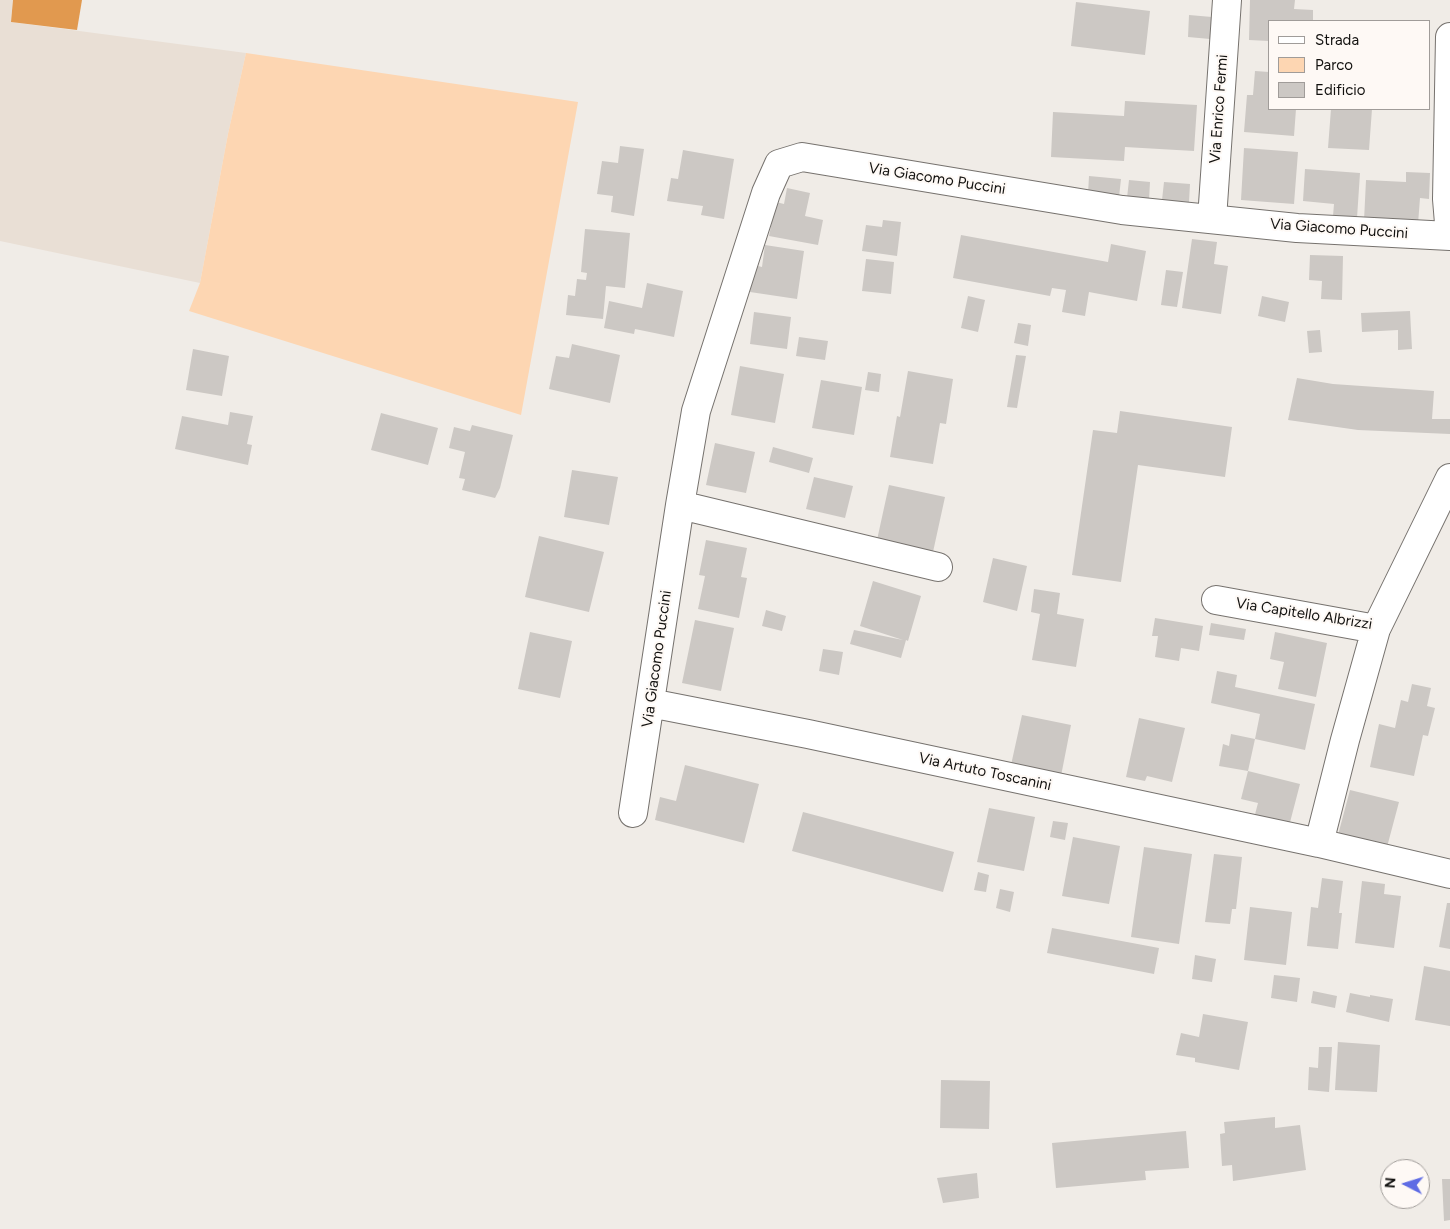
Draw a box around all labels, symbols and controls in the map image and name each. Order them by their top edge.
legend [1268,20,1430,110]
text: Strada [1315,31,1359,49]
street label: Via Enrico Fermi [1206,54,1232,164]
text: Parco [1315,56,1353,74]
text: Edificio [1315,81,1365,99]
street label: Via Giacomo Puccini [867,159,1007,199]
street label: Via Giacomo Puccini [1269,215,1409,243]
street label: Via Giacomo Puccini [638,589,676,729]
street label: Via Capitello Albrizzi [1235,594,1373,634]
street label: Via Artuto Toscanini [917,749,1053,795]
north arrow [1380,1159,1430,1209]
text: N [1382,1177,1399,1189]

